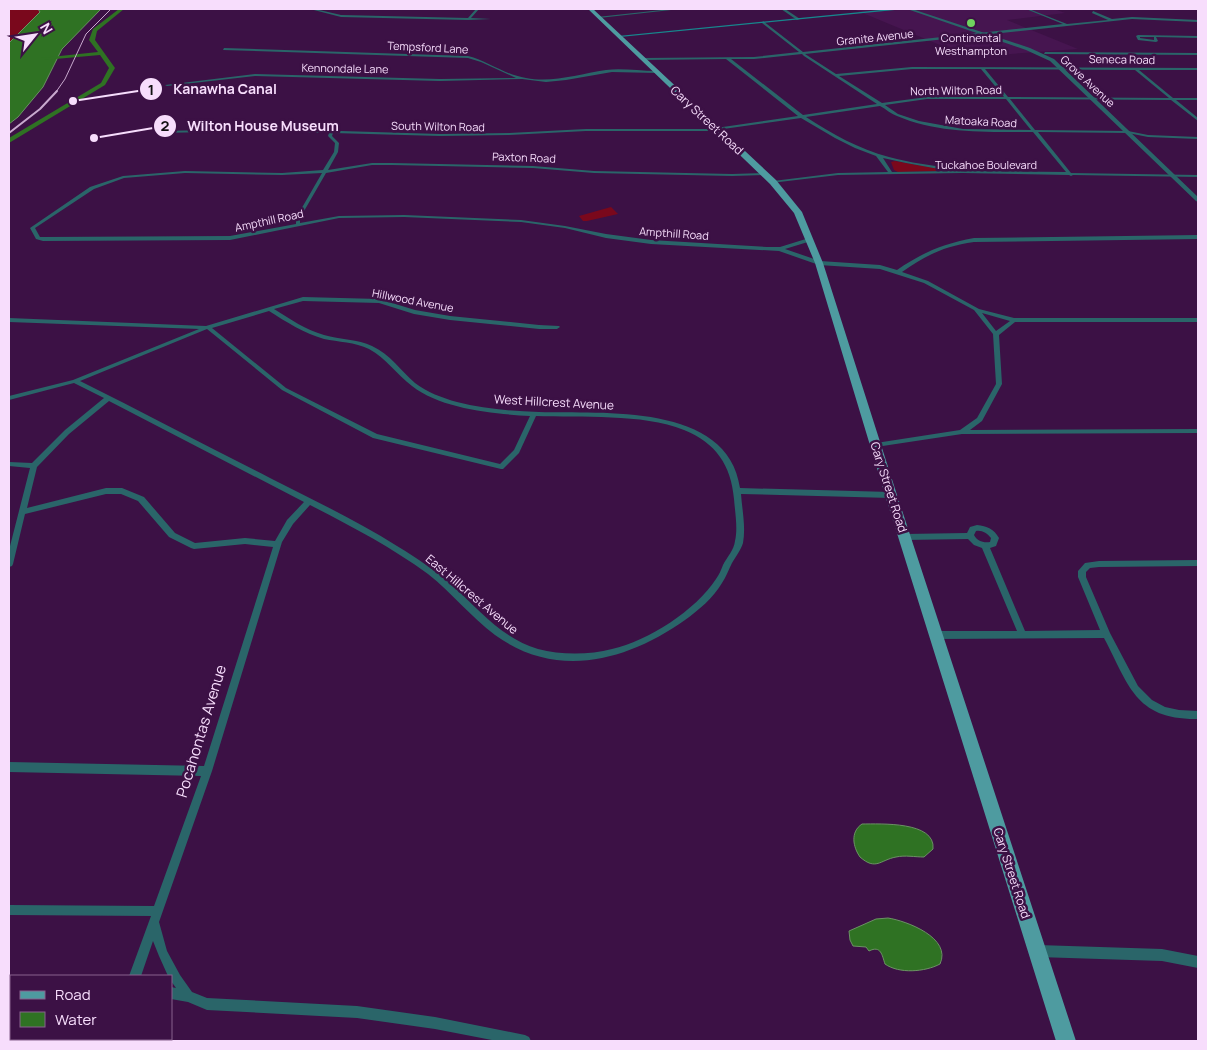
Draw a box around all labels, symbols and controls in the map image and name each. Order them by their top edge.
north arrow [10,10,60,60]
marker: Continental Westhampton [965,17,977,29]
text: N [36,19,57,37]
street label: Granite Avenue [836,25,915,48]
place label: Continental Westhampton [935,30,1007,58]
street label: Tempsford Lane [387,37,469,57]
street label: Seneca Road [1089,51,1155,67]
street label: Grove Avenue [1057,52,1119,111]
street label: Kennondale Lane [301,60,389,76]
callout: Kanawha Canal [139,75,287,104]
text: 1 [148,79,154,100]
text: Kanawha Canal [173,79,277,98]
street label: Cary Street Road [667,82,747,158]
street label: North Wilton Road [910,82,1002,98]
callout: Wilton House Museum [152,112,349,141]
street label: Matoaka Road [945,112,1017,130]
text: 2 [161,115,170,136]
text: Wilton House Museum [187,116,339,135]
street label: South Wilton Road [391,118,485,134]
street label: Paxton Road [492,148,556,166]
street label: Tuckahoe Boulevard [935,157,1037,172]
street label: Ampthill Road [233,205,305,235]
street label: Ampthill Road [639,223,709,243]
street label: Hillwood Avenue [371,285,456,315]
street label: West Hillcrest Avenue [494,390,614,414]
street label: Cary Street Road [866,440,912,534]
street label: East Hillcrest Avenue [422,550,522,638]
street label: Pocahontas Avenue [171,662,231,800]
street label: Cary Street Road [989,826,1035,920]
legend [10,975,172,1040]
text: Road [55,984,91,1005]
text: Water [55,1009,97,1030]

